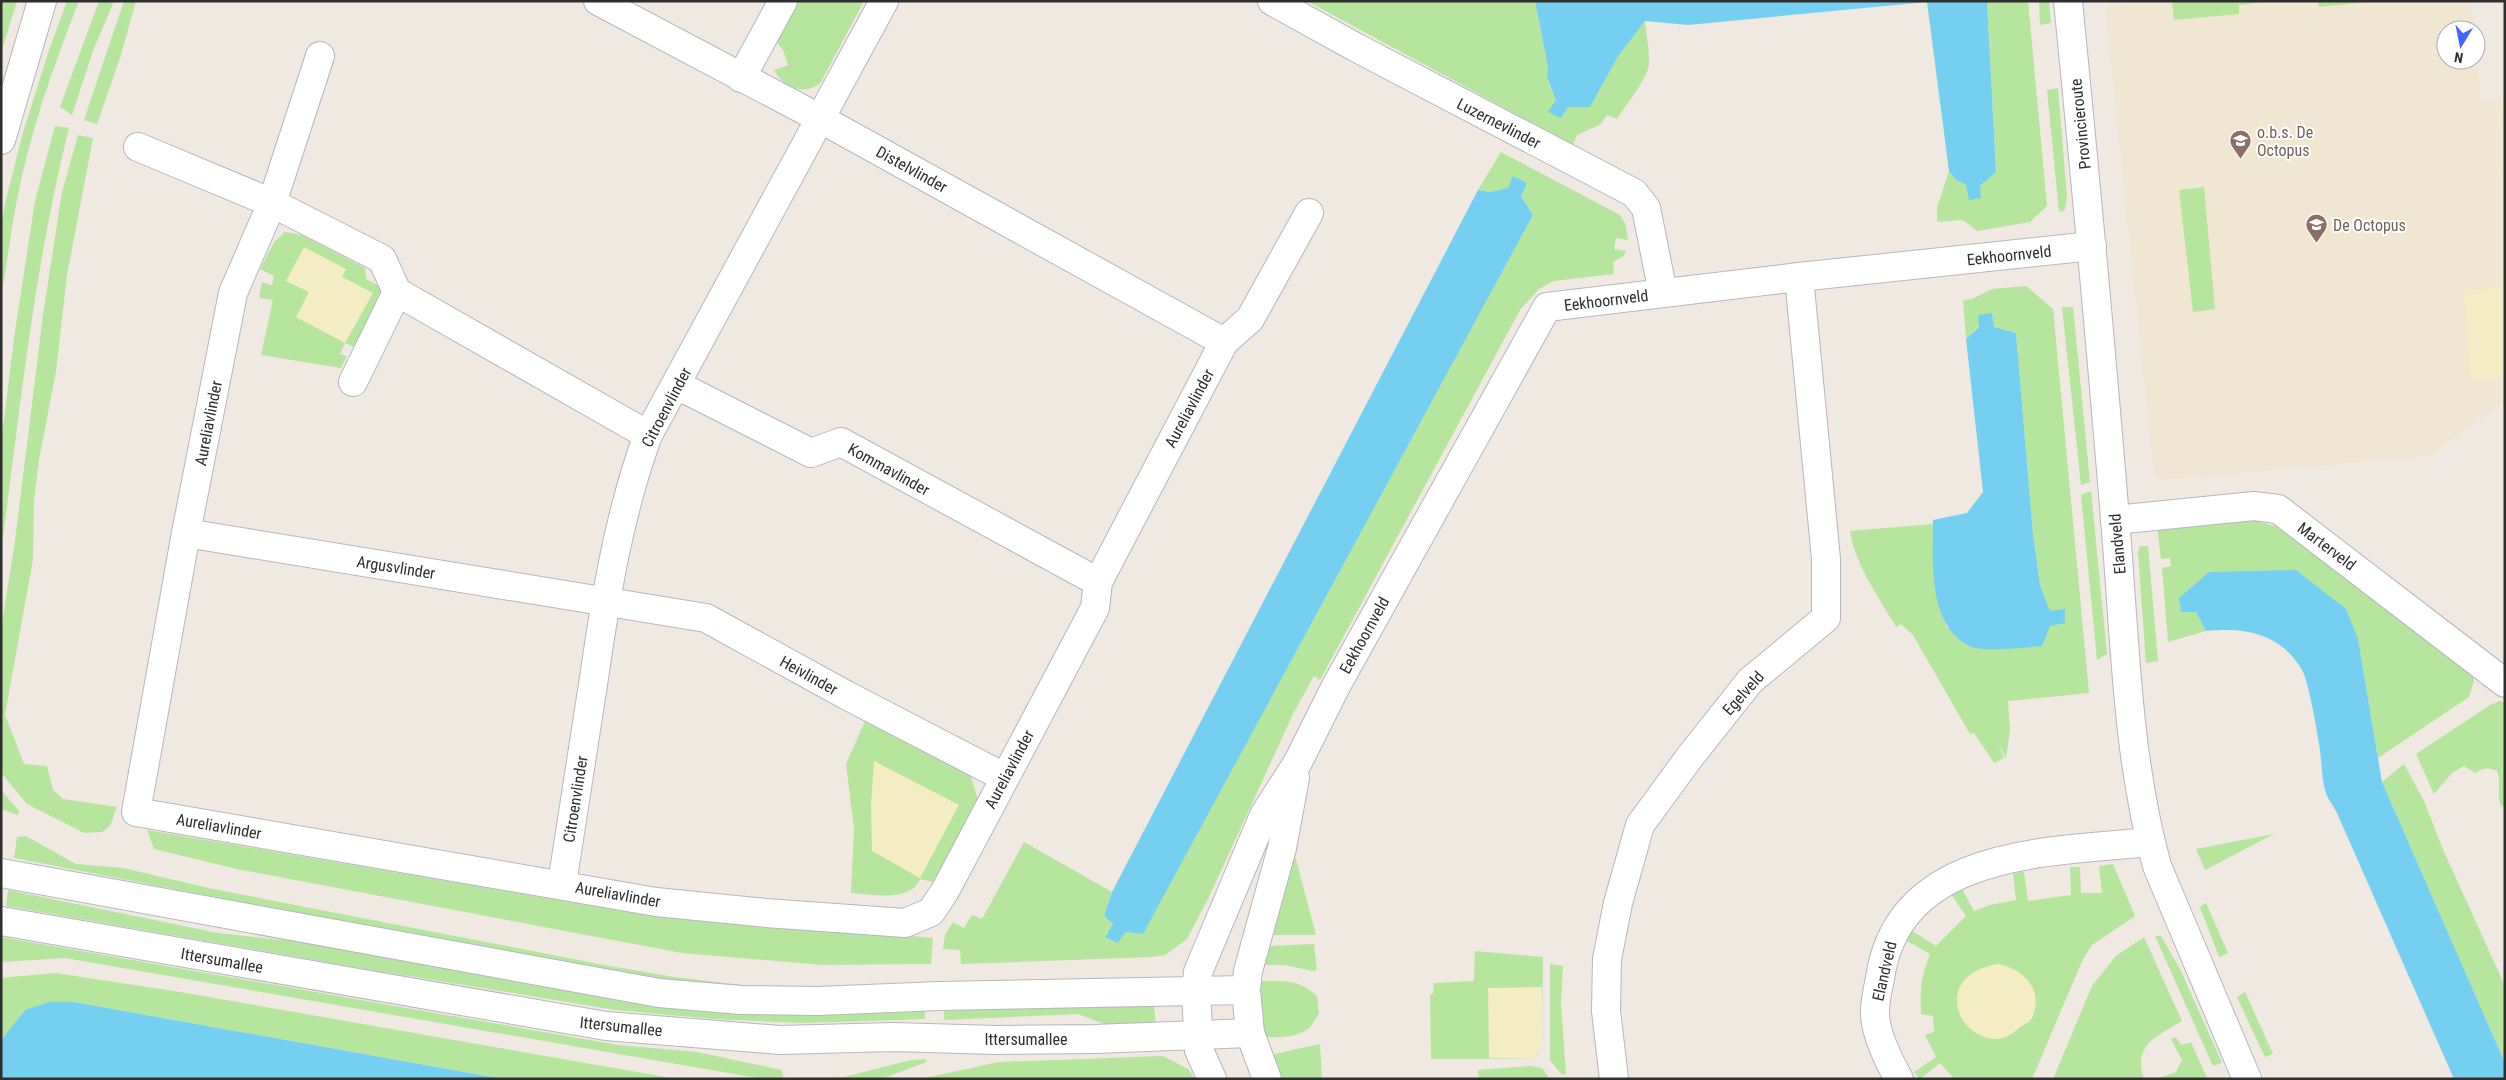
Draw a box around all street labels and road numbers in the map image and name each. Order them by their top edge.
street label: Provincieroute [2066,78,2095,170]
street label: Luzernevlinder [1454,94,1544,153]
street label: Distelvlinder [873,142,951,197]
street label: Eekhoornveld [1966,242,2052,269]
street label: Eekhoornveld [1563,286,1649,315]
street label: Citroenvlinder [637,364,695,450]
street label: Aureliavlinder [1161,366,1218,451]
street label: Aureliavlinder [191,379,226,467]
street label: Kommavlinder [845,439,933,500]
street label: Elandveld [2105,513,2130,575]
street label: Marterveld [2294,518,2360,574]
street label: Argusvlinder [355,552,437,583]
street label: Eekhoornveld [1336,594,1393,677]
street label: Heivlinder [776,652,841,699]
street label: Egelveld [1719,667,1768,719]
street label: Aureliavlinder [981,727,1038,812]
street label: Citroenvlinder [559,754,592,844]
street label: Aureliavlinder [175,810,263,843]
street label: Aureliavlinder [574,878,662,911]
street label: Elandveld [1868,939,1901,1003]
street label: Ittersumallee [179,944,264,977]
street label: Ittersumallee [579,1013,663,1040]
street label: Ittersumallee [985,1030,1067,1049]

